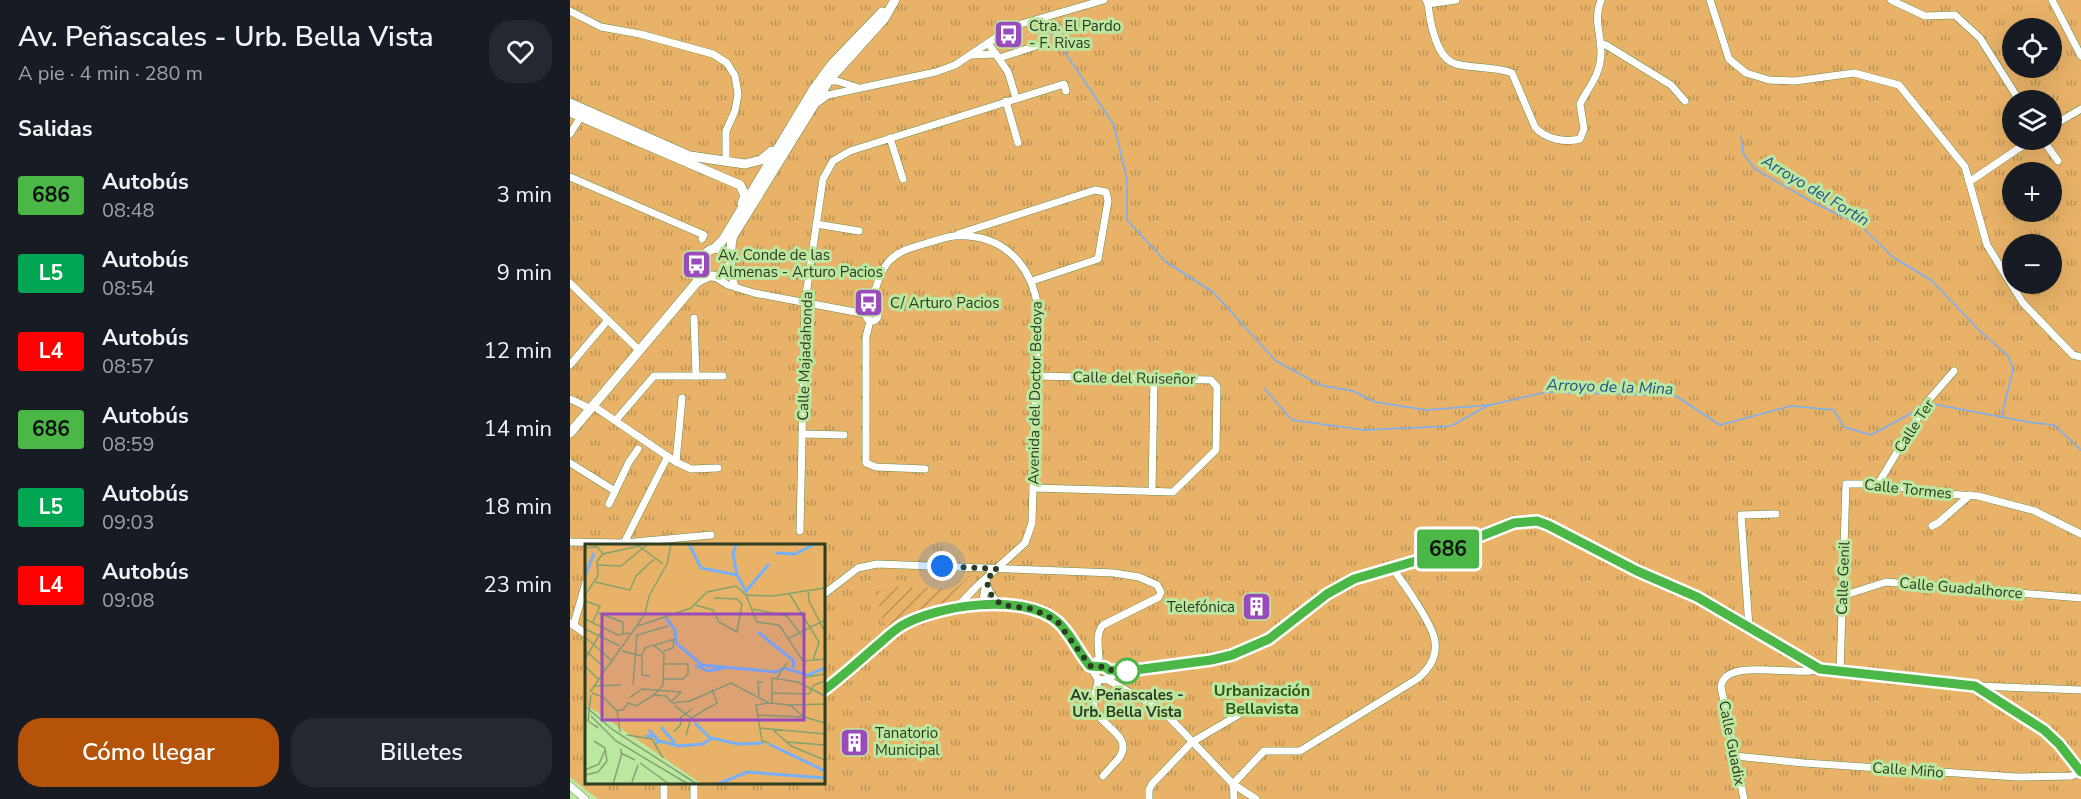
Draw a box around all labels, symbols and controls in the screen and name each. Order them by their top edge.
place label: Ctra. El Pardo - F. Rivas [1029,16,1121,53]
text: Av. Peñascales - Urb. Bella Vista [18,18,434,56]
map controls [2002,18,2062,294]
button: locate [2002,18,2062,78]
bus stop icon: Ctra. El Pardo - F. Rivas [992,19,1024,51]
button: heart [489,20,552,83]
text: A pie · 4 min · 280 m [18,60,203,87]
button: layers [2002,90,2062,150]
text: Salidas [18,114,93,144]
water label: Arroyo del Fortín [1757,150,1873,232]
button: + [2002,162,2062,222]
text: Autobús [102,167,189,197]
text: 3 min [497,180,552,210]
text: 686 [32,181,70,209]
text: 08:48 [102,197,155,224]
button: − [2002,234,2062,294]
text: Autobús [102,245,189,275]
place label: Av. Conde de las Almenas - Arturo Pacios [718,245,883,282]
bus stop icon: Av. Conde de las Almenas - Arturo Pacios [681,248,713,280]
text: 9 min [497,258,552,288]
text: L5 [39,259,63,287]
text: 08:54 [102,275,155,302]
bus stop icon: C/ Arturo Pacios [853,287,885,319]
street label: Calle Majadahonda [793,291,817,421]
place label: C/ Arturo Pacios [890,293,999,313]
street label: Avenida del Doctor Bedoya [1023,301,1047,485]
text: Autobús [102,323,189,353]
text: 12 min [484,336,552,366]
text: L4 [39,337,63,365]
text: 08:57 [102,353,155,380]
street label: Calle del Ruiseñor [1072,367,1196,389]
water label: Arroyo de la Mina [1545,374,1674,400]
street label: Calle Ter [1889,395,1939,456]
text: Autobús [102,401,189,431]
text: 14 min [484,414,552,444]
text: 686 [32,415,70,443]
text: 08:59 [102,431,155,458]
street label: Calle Tormes [1863,474,1953,504]
text: Autobús [102,479,189,509]
text: 18 min [484,492,552,522]
text: L5 [39,493,63,521]
text: 09:03 [102,509,155,536]
line badge: 686 [1414,530,1482,568]
text: 686 [1429,535,1467,563]
street label: Calle Genil [1832,540,1854,615]
inset map [585,544,825,784]
your location [927,551,957,581]
text: Autobús [102,557,189,587]
text: 23 min [484,570,552,600]
text: L4 [39,571,63,599]
street label: Calle Guadalhorce [1898,573,2024,603]
text: 09:08 [102,587,155,614]
building icon: Telefónica [1240,591,1272,623]
place label: Telefónica [1167,597,1235,617]
marker: Av. Peñascales - Urb. Bella Vista [1114,658,1140,684]
district label: Urbanización Bellavista [1214,680,1310,720]
place label: Av. Peñascales - Urb. Bella Vista [1070,685,1184,722]
street label: Calle Guadix [1714,699,1750,787]
button: Cómo llegar [18,718,279,787]
button: Billetes [291,718,552,787]
place label: Tanatorio Municipal [875,723,940,760]
building icon: Tanatorio Municipal [838,726,870,758]
street label: Calle Miño [1872,758,1944,782]

